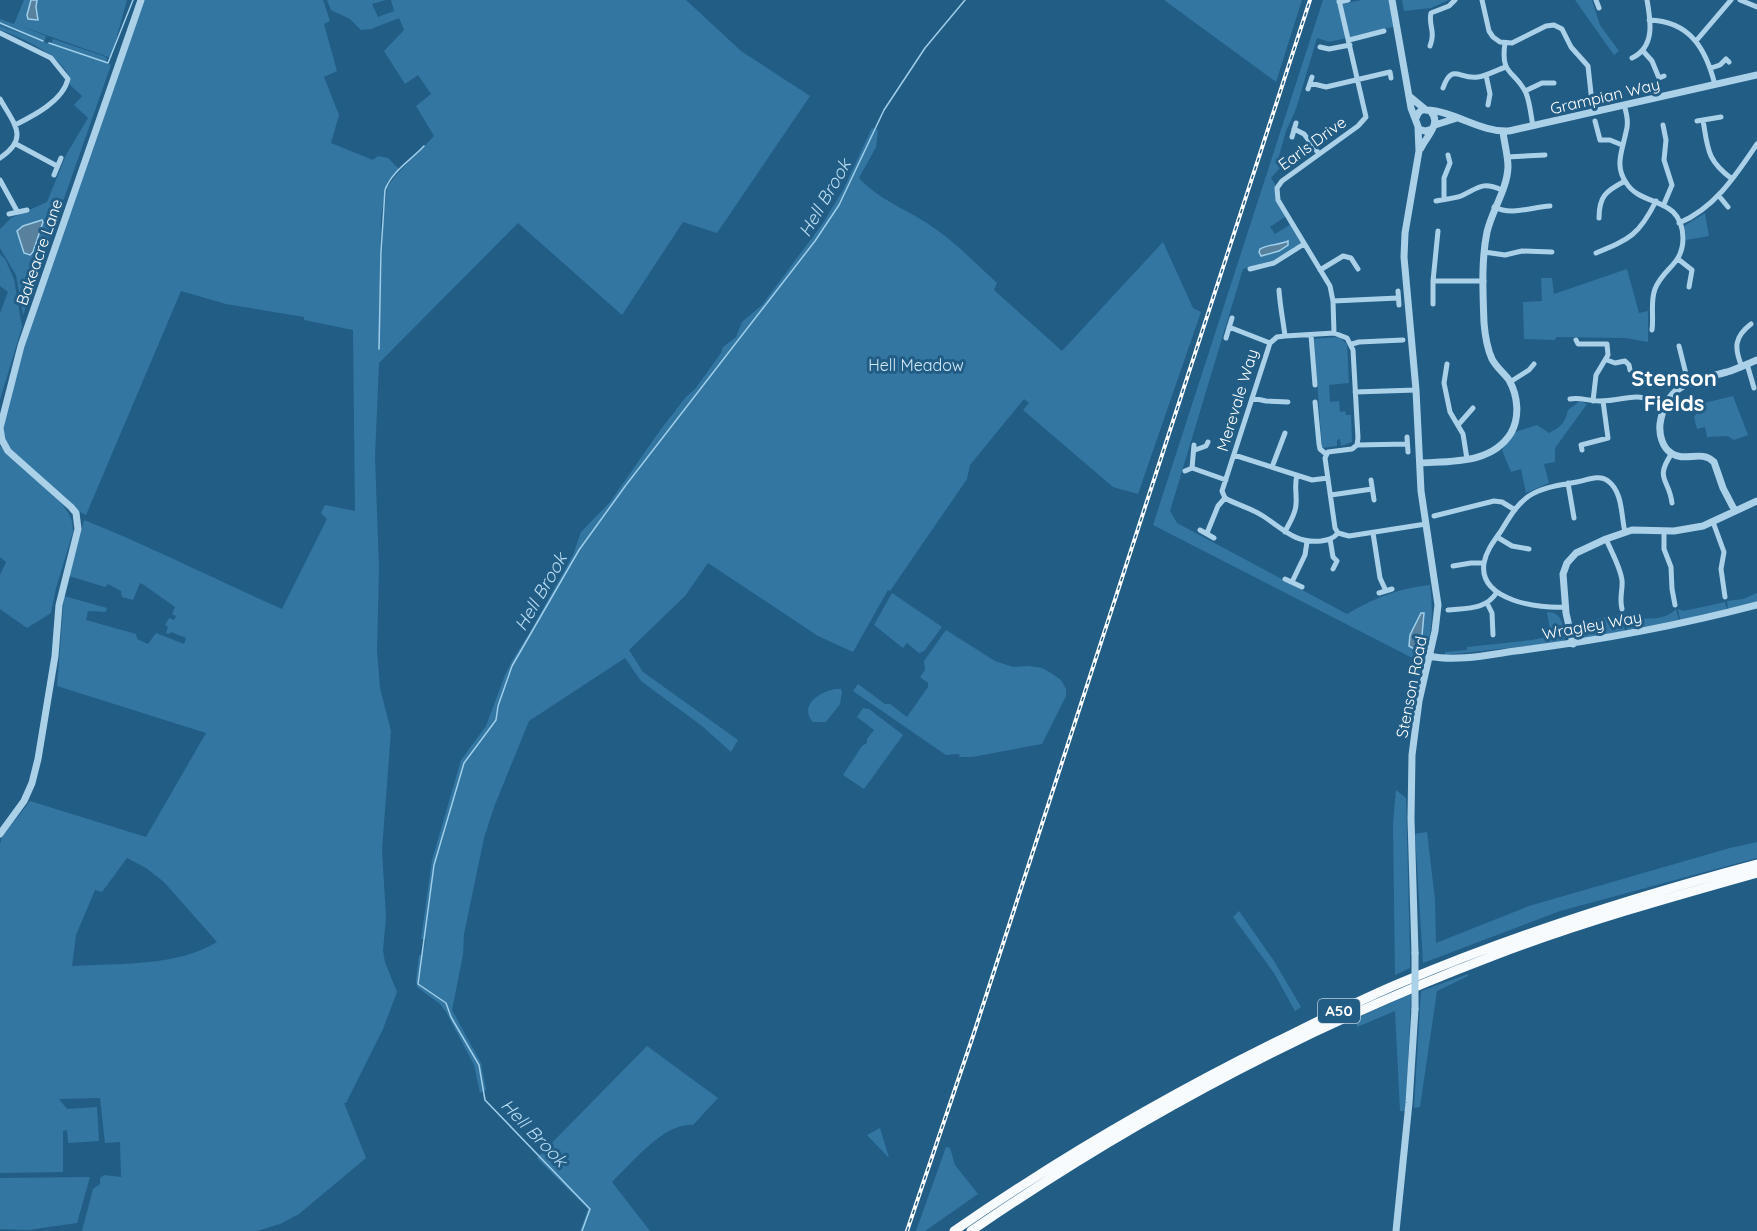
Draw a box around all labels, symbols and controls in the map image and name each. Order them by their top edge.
street label: Grampian Way [1548,74,1662,118]
street label: Earls Drive [1274,112,1350,174]
water label: Hell Brook [793,154,857,241]
street label: Bakeacre Lane [11,196,67,308]
street label: Merevale Way [1212,346,1262,454]
park label: Hell Meadow [868,355,964,375]
district label: Stenson Fields [1631,364,1717,417]
water label: Hell Brook [509,548,573,635]
street label: Wragley Way [1540,606,1644,644]
street label: Stenson Road [1391,634,1431,740]
road number: A50 [1318,999,1360,1023]
water label: Hell Brook [496,1094,573,1173]

